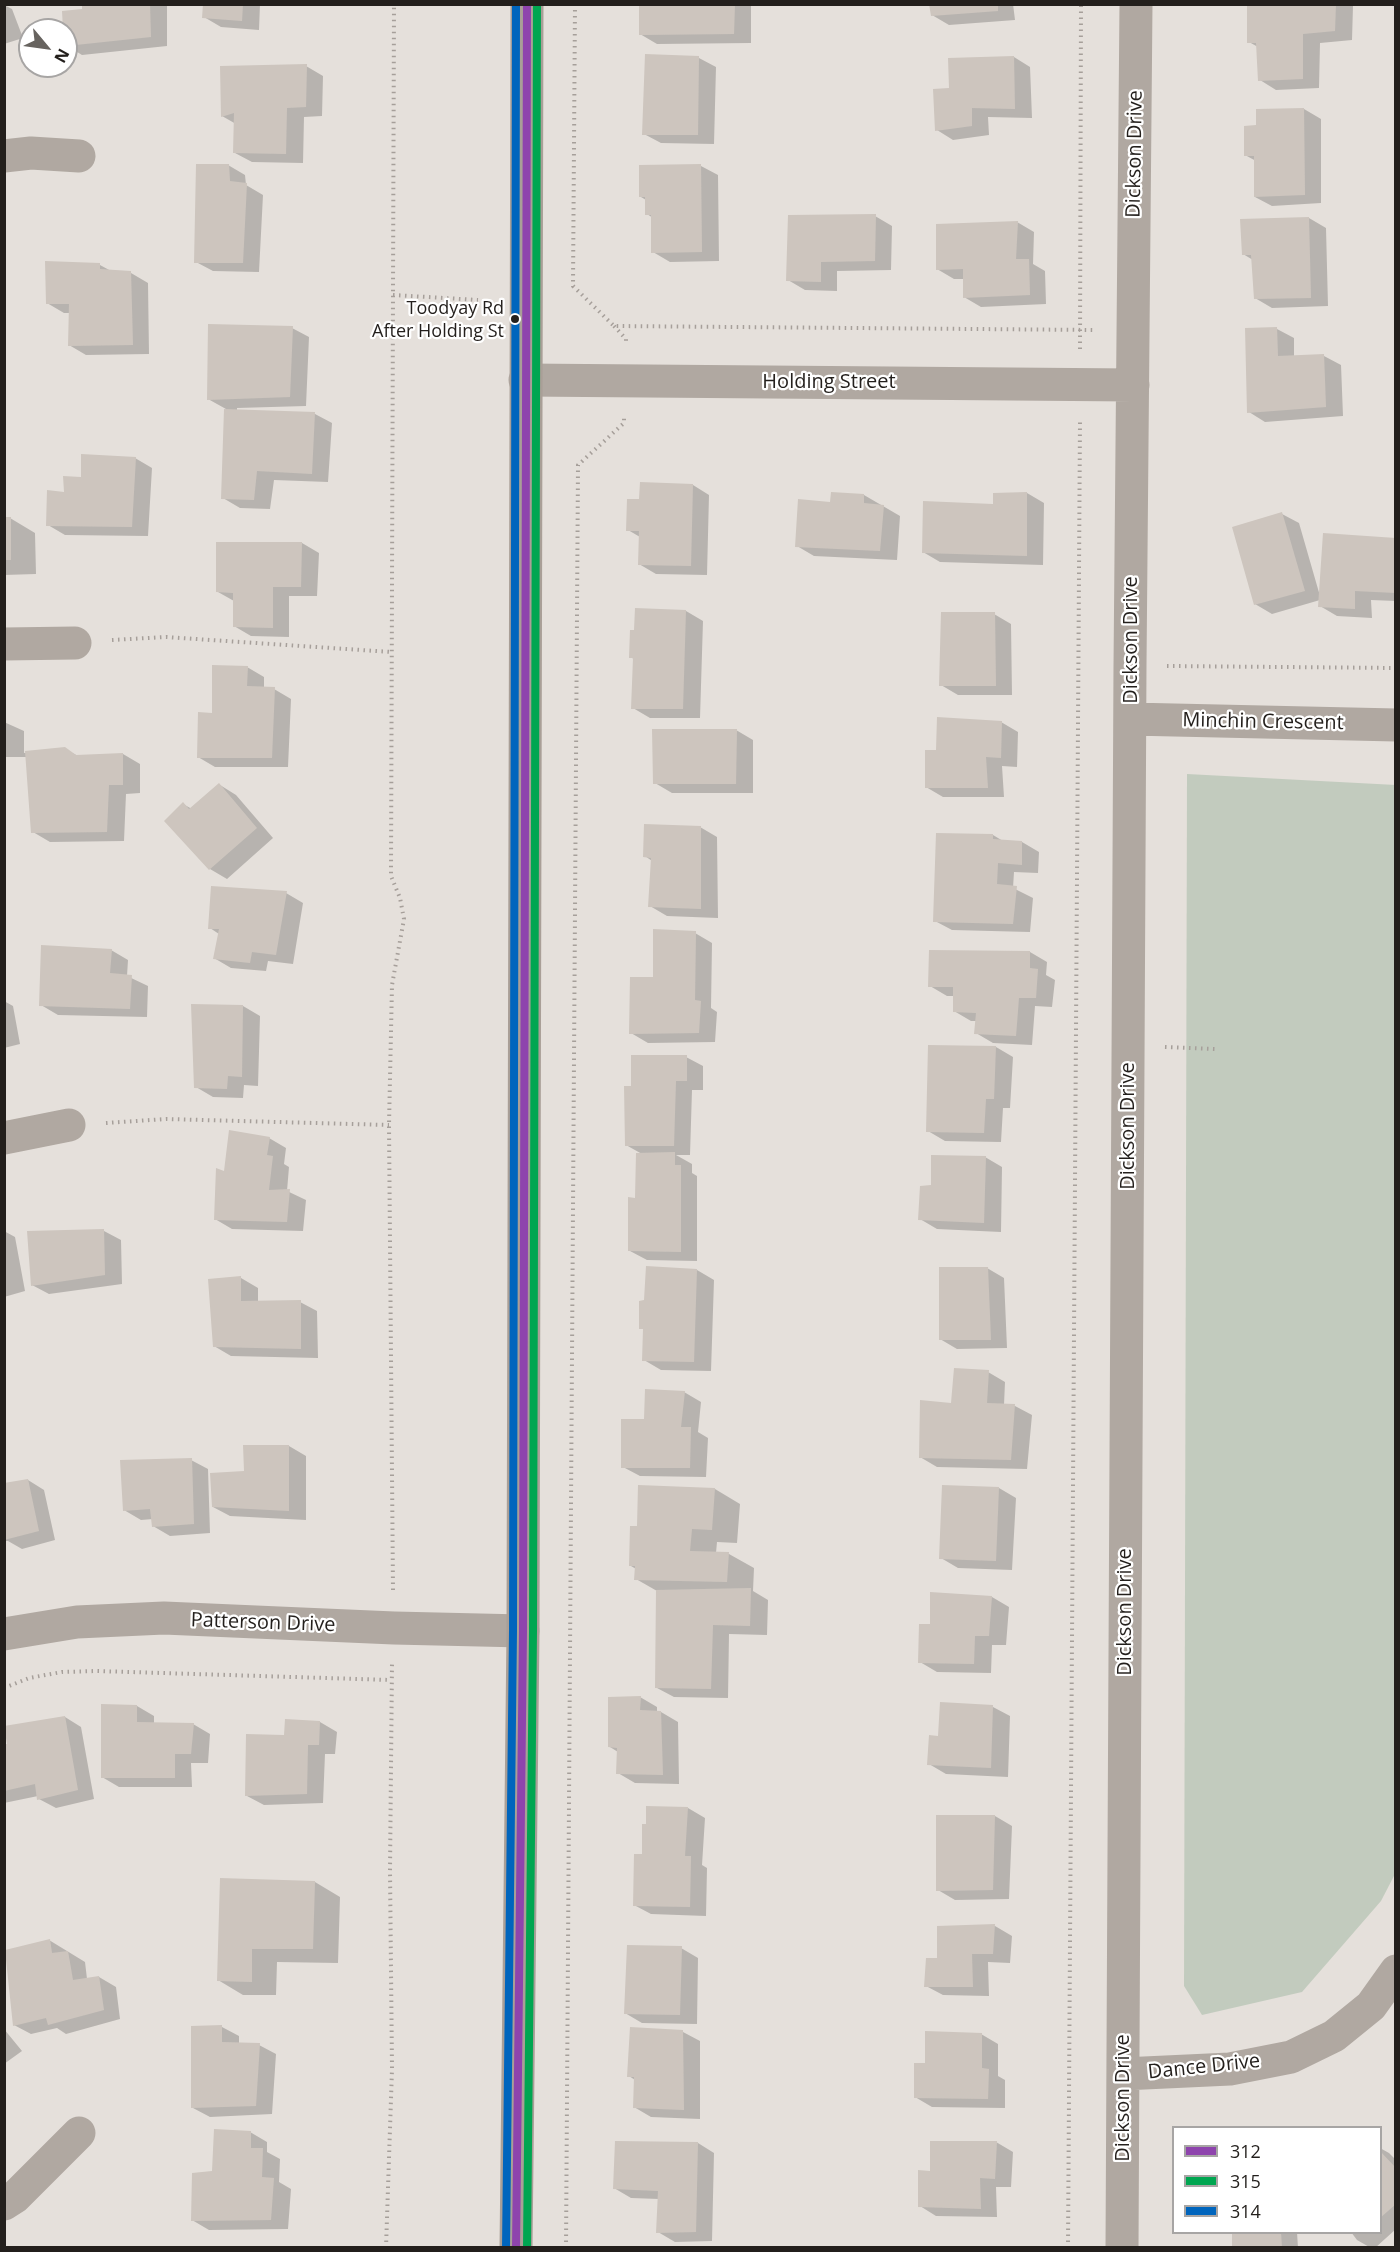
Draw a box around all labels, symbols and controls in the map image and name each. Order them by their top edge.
north arrow [18,18,78,78]
text: N [49,45,75,67]
street label: Dickson Drive [1122,90,1148,218]
place label: Toodyay Rd After Holding St [372,298,504,340]
marker: Toodyay Rd After Holding St [509,313,521,325]
street label: Holding Street [762,370,896,394]
street label: Dickson Drive [1119,576,1143,704]
street label: Minchin Crescent [1182,709,1344,735]
street label: Dickson Drive [1116,1062,1140,1190]
street label: Dickson Drive [1113,1548,1137,1676]
street label: Patterson Drive [190,1608,336,1638]
street label: Dickson Drive [1111,2034,1135,2162]
street label: Dance Drive [1147,2049,1261,2085]
legend [1172,2126,1382,2234]
text: 312 [1230,2139,1261,2163]
text: 315 [1230,2169,1261,2193]
text: 314 [1230,2199,1261,2223]

